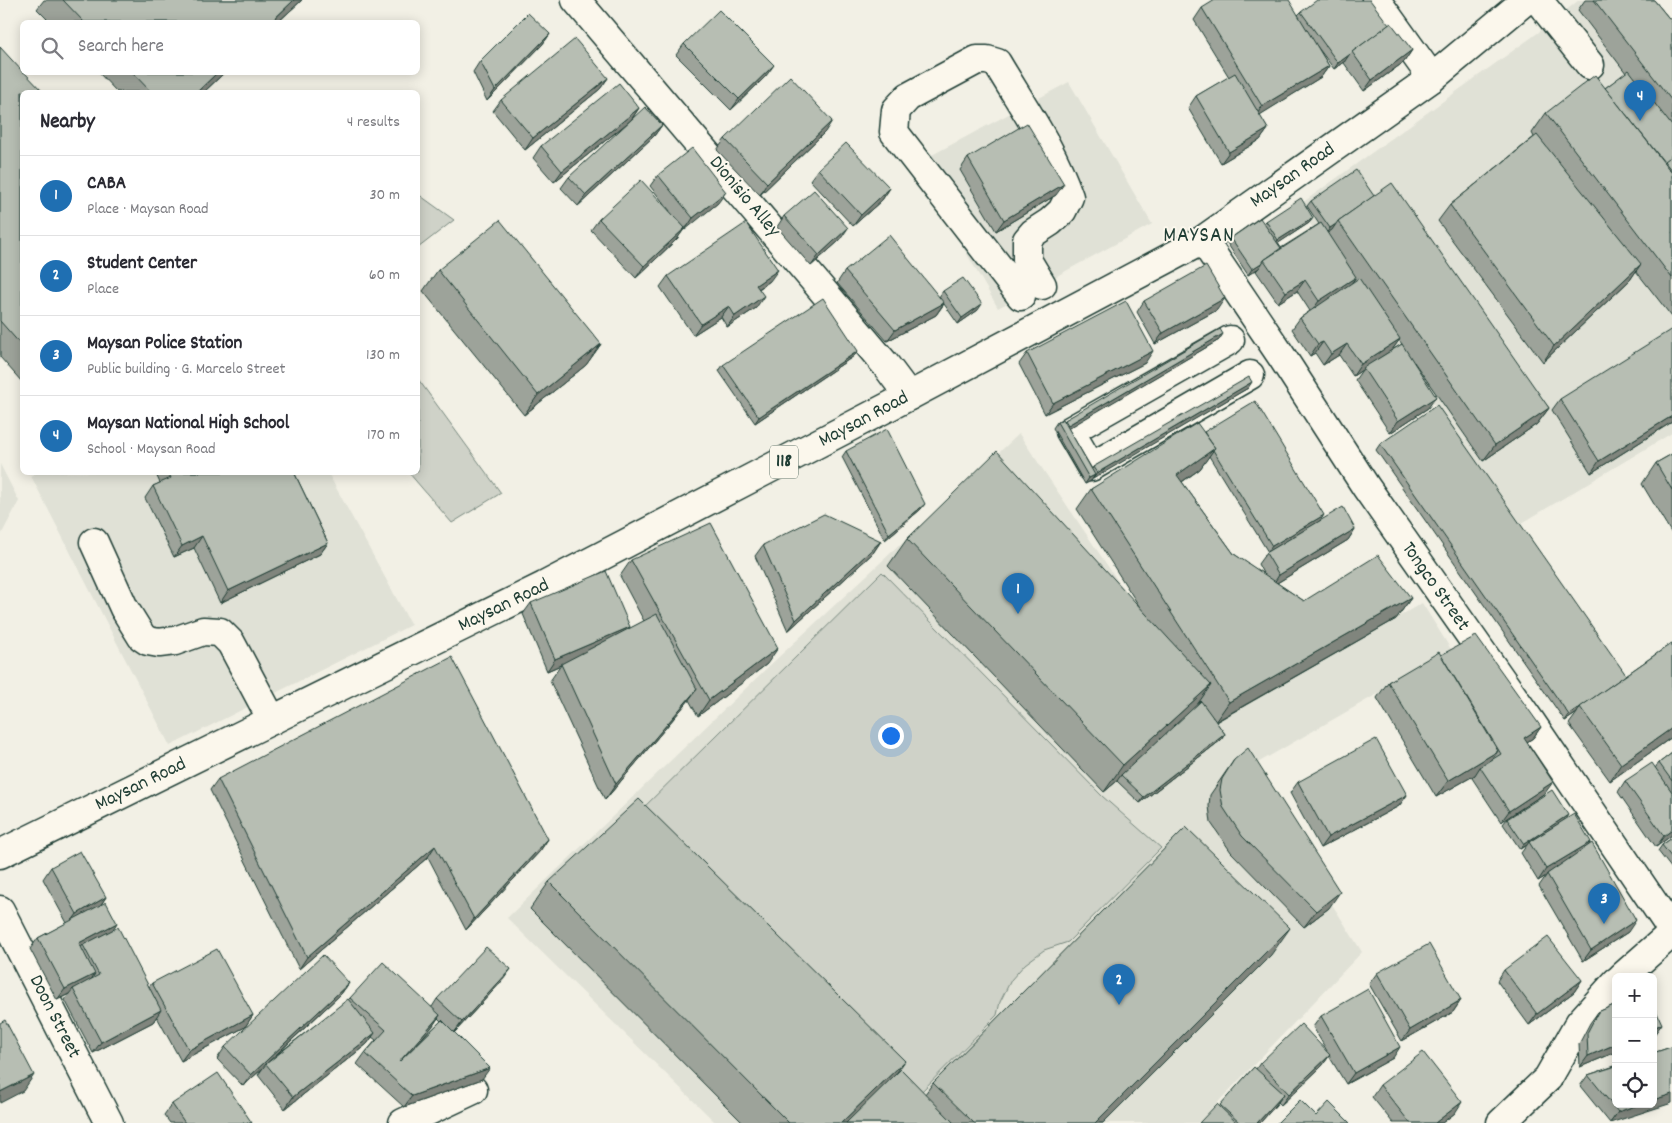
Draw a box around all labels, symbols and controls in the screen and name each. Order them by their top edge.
search box [20,20,420,75]
icon: search [38,34,66,62]
text: Search here [78,34,164,61]
pin: 4 [1624,80,1656,121]
text: Nearby [40,108,95,138]
text: 4 results [347,111,400,134]
street label: Maysan Road [1245,136,1341,216]
street label: Dionisio Alley [702,150,787,244]
text: CABA [87,171,126,198]
text: 1 [54,184,58,207]
text: 30 m [370,184,400,207]
text: Place · Maysan Road [87,198,209,221]
district label: MAYSAN [1163,221,1235,252]
text: Student Center [87,251,197,278]
text: 2 [53,264,60,287]
text: 60 m [369,264,400,287]
text: Place [87,278,119,301]
text: Maysan Police Station [87,331,242,358]
text: 3 [52,344,60,367]
text: 130 m [366,344,400,367]
text: Public building · G. Marcelo Street [87,358,285,381]
street label: Maysan Road [814,385,914,455]
text: Maysan National High School [87,411,289,438]
text: 4 [53,424,59,447]
text: 170 m [367,424,400,447]
text: School · Maysan Road [87,438,215,461]
road number: 118 [770,446,798,478]
street label: Tongco Street [1394,537,1476,637]
street label: Maysan Road [454,572,554,640]
pin: 1 [1002,573,1034,614]
your location [878,723,904,749]
street label: Maysan Road [91,751,191,819]
pin: 3 [1588,883,1620,924]
pin: 2 [1103,964,1135,1005]
street label: Doon Street [21,970,87,1064]
map controls [1612,973,1657,1108]
button: + [1612,973,1657,1018]
button: − [1612,1018,1657,1063]
button: locate [1612,1063,1657,1108]

